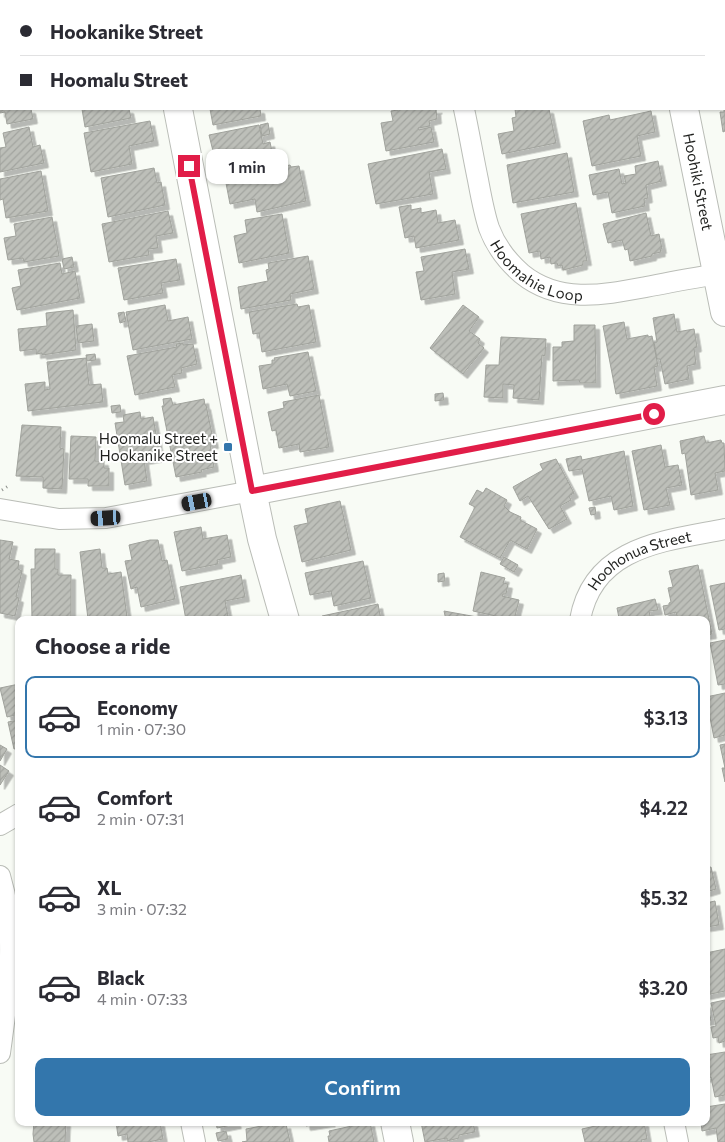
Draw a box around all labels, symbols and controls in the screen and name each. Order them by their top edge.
text: Hookanike Street [50,20,203,43]
text: Hoomalu Street [50,68,188,91]
street label: Hoohiki Street [680,131,717,232]
callout: 1 min [206,148,289,184]
route end [178,155,200,177]
text: 1 min [228,157,266,176]
street label: Hoomahie Loop [487,236,583,304]
route start [643,403,665,425]
place label: Hoomalu Street + Hookanike Street [99,429,218,464]
marker: Hoomalu Street + Hookanike Street [222,441,234,453]
car [180,492,213,512]
car [90,510,121,526]
street label: Hoohonua Street [583,527,693,593]
text: Choose a ride [35,632,170,659]
icon: car [37,695,82,740]
text: Economy [97,696,178,719]
text: $3.13 [644,706,688,729]
text: 1 min · 07:30 [97,719,186,738]
icon: car [37,785,82,830]
text: Comfort [97,786,173,809]
text: $4.22 [639,796,688,819]
text: 2 min · 07:31 [97,809,185,828]
icon: car [37,875,82,920]
text: XL [97,876,122,899]
text: $5.32 [640,886,688,909]
text: 3 min · 07:32 [97,899,187,918]
icon: car [37,965,82,1010]
text: Black [97,966,145,989]
text: $3.20 [638,976,688,999]
text: 4 min · 07:33 [97,989,188,1008]
button: Confirm [35,1058,690,1116]

